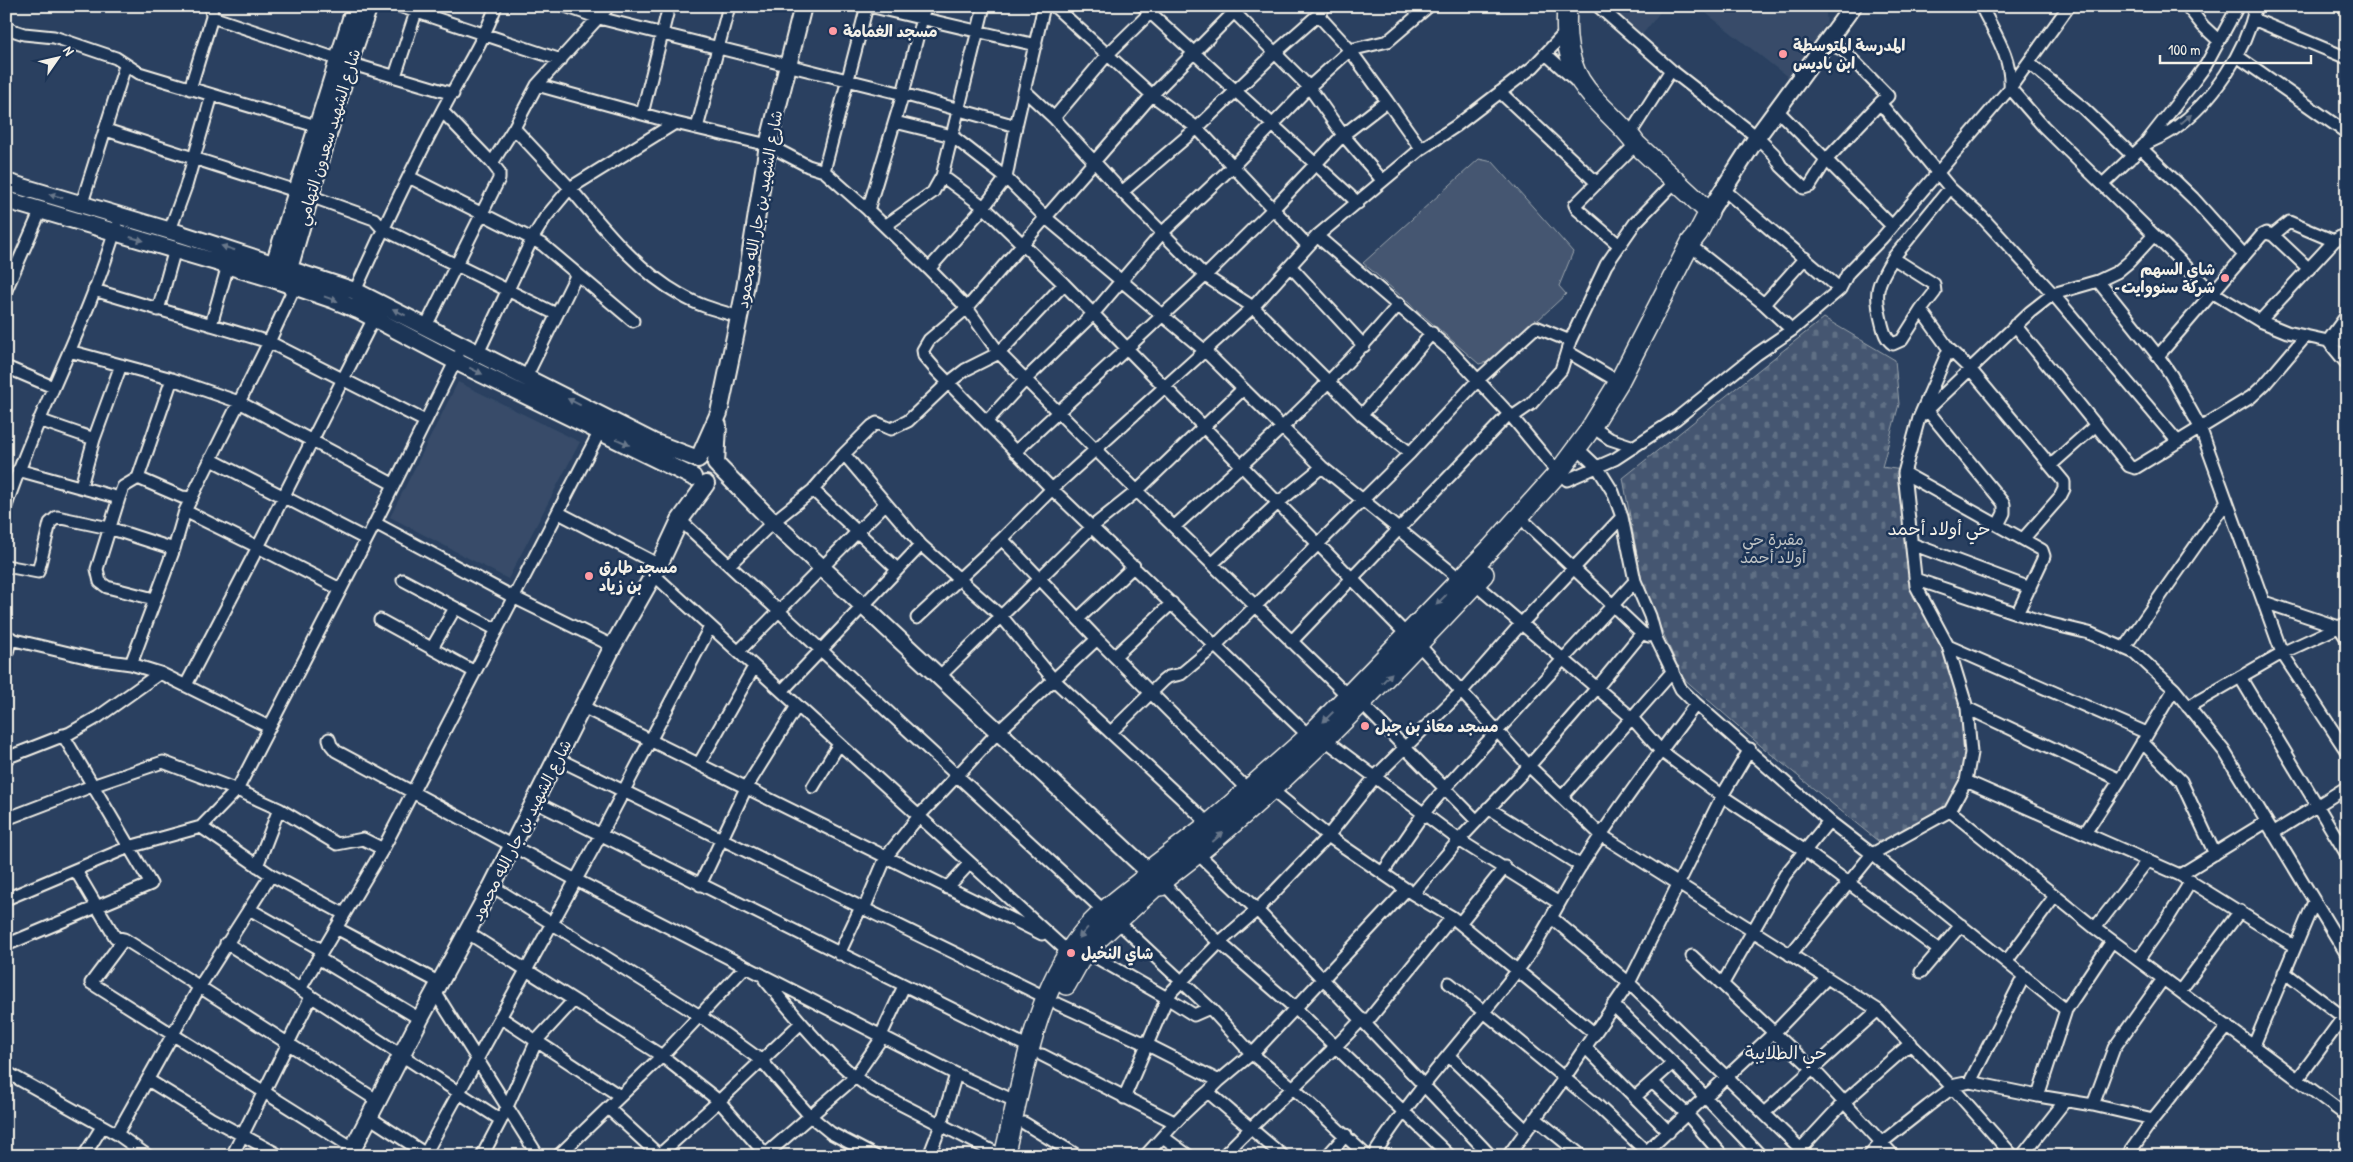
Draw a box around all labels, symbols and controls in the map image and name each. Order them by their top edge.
place label: مسجد الغمامة [843,20,938,42]
marker: مسجد الغمامة [827,25,839,37]
north arrow [32,32,82,82]
scale bar [2160,32,2312,64]
place label: المدرسة المتوسطة ابن باديس [1793,34,1905,74]
text: 100 m [2168,39,2201,60]
text: N [59,42,79,59]
street label: شارع الشهيد سعدون التهامي [291,46,369,229]
marker: المدرسة المتوسطة ابن باديس [1777,48,1789,60]
street label: شارع الشهيد بن جار الله محمود [731,108,788,310]
one-way arrow [2180,113,2192,125]
one-way arrow [48,192,63,200]
one-way arrow [129,235,144,243]
one-way arrow [220,244,235,252]
place label: شاي السهم -شركة سنووايت [2115,258,2215,298]
marker: شاي السهم -شركة سنووايت [2219,272,2231,284]
one-way arrow [323,296,338,303]
one-way arrow [391,308,406,316]
one-way arrow [469,367,483,375]
one-way arrow [567,398,582,406]
one-way arrow [615,438,630,446]
district label: حي أولاد أحمد [1887,516,1991,545]
park label: مقبرة حي أولاد أحمد [1740,528,1806,568]
place label: مسجد طارق بن زياد [599,556,678,596]
marker: مسجد طارق بن زياد [583,570,595,582]
one-way arrow [1435,594,1447,606]
one-way arrow [1381,673,1393,685]
one-way arrow [1322,711,1334,723]
place label: مسجد معاذ بن جبل [1375,715,1499,737]
marker: مسجد معاذ بن جبل [1359,720,1371,732]
street label: شارع الشهيد بن جار الله محمود [466,736,577,925]
one-way arrow [1211,831,1223,843]
one-way arrow [1078,926,1089,939]
place label: شاي النخيل [1081,942,1153,966]
marker: شاي النخيل [1065,947,1077,959]
district label: حي الطلايبة [1745,1040,1827,1069]

